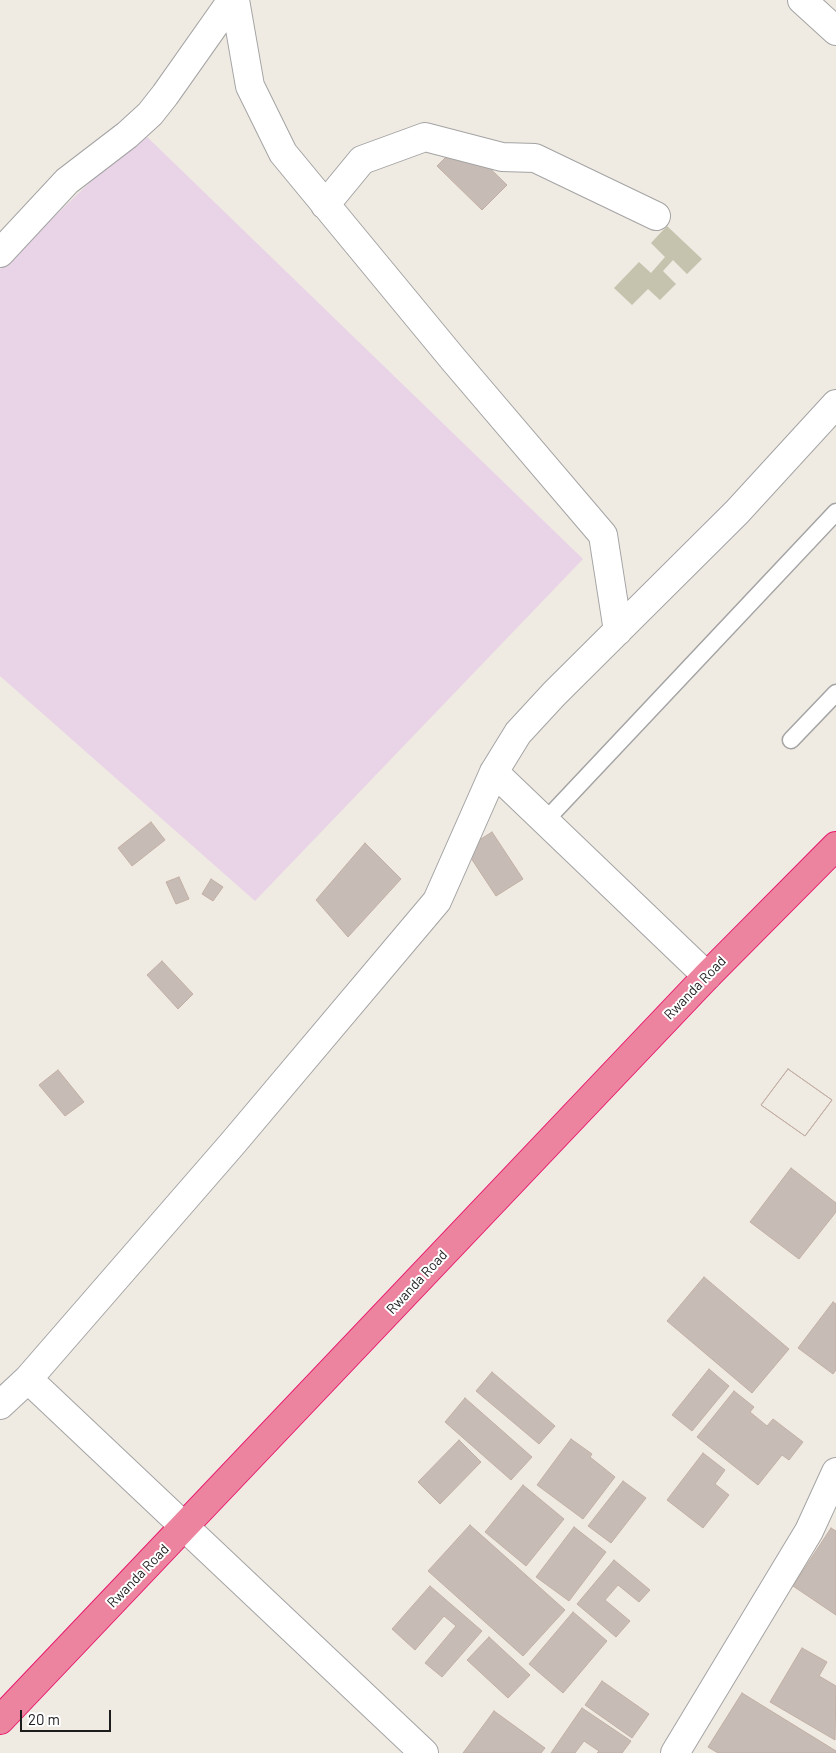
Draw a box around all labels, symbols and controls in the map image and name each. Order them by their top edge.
street label: Rwanda Road [661,953,729,1023]
street label: Rwanda Road [383,1246,451,1318]
street label: Rwanda Road [104,1541,172,1611]
scale bar [22,1700,114,1732]
text: 20 m [28,1710,60,1728]

